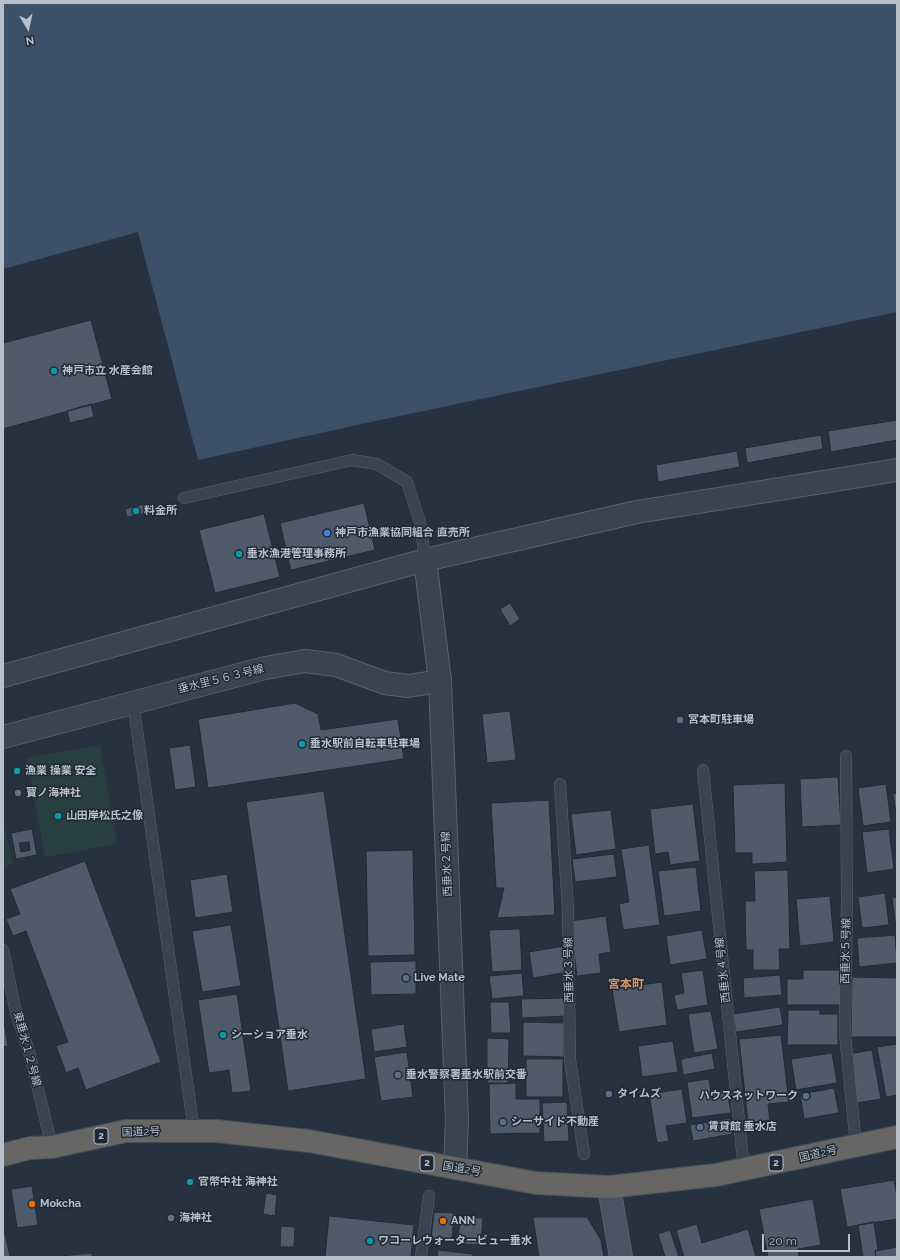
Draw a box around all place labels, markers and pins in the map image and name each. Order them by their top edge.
place label: 神戸市立 水産会館 [62,364,153,378]
marker: 神戸市立 水産会館 [49,366,59,376]
place label: 料金所 [144,504,177,518]
marker: 料金所 [131,506,141,516]
place label: 神戸市漁業協同組合 直売所 [335,526,470,540]
marker: 神戸市漁業協同組合 直売所 [322,528,332,538]
place label: 垂水漁港管理事務所 [247,547,346,561]
marker: 垂水漁港管理事務所 [234,549,244,559]
place label: 宮本町駐車場 [688,713,754,727]
marker: 宮本町駐車場 [675,715,685,725]
place label: 垂水駅前自転車駐車場 [310,737,420,751]
marker: 垂水駅前自転車駐車場 [297,739,307,749]
place label: 漁業 操業 安全 [25,764,96,778]
marker: 漁業 操業 安全 [12,766,22,776]
place label: 寶ノ海神社 [26,786,81,800]
marker: 寶ノ海神社 [13,788,23,798]
place label: 山田岸松氏之像 [66,809,143,823]
marker: 山田岸松氏之像 [53,811,63,821]
place label: Live Mate [414,971,465,985]
marker: Live Mate [401,973,411,983]
place label: シーショア垂水 [231,1028,308,1042]
marker: シーショア垂水 [218,1030,228,1040]
place label: 垂水警察署垂水駅前交番 [406,1068,527,1082]
marker: 垂水警察署垂水駅前交番 [393,1070,403,1080]
place label: タイムズ [617,1087,661,1101]
marker: タイムズ [604,1089,614,1099]
place label: ハウスネットワーク [699,1089,798,1103]
marker: ハウスネットワーク [801,1091,811,1101]
place label: シーサイド不動産 [511,1115,599,1129]
marker: シーサイド不動産 [498,1117,508,1127]
place label: 賃貸館 垂水店 [708,1120,777,1134]
marker: 賃貸館 垂水店 [695,1122,705,1132]
place label: 官幣中社 海神社 [198,1175,278,1189]
marker: 官幣中社 海神社 [185,1177,195,1187]
place label: Mokcha [40,1197,81,1211]
marker: Mokcha [27,1199,37,1209]
place label: 海神社 [179,1211,212,1225]
marker: 海神社 [166,1213,176,1223]
place label: ANN [451,1214,475,1228]
marker: ANN [438,1216,448,1226]
place label: ワコーレウォータービュー垂水 [378,1234,532,1248]
marker: ワコーレウォータービュー垂水 [365,1236,375,1246]

